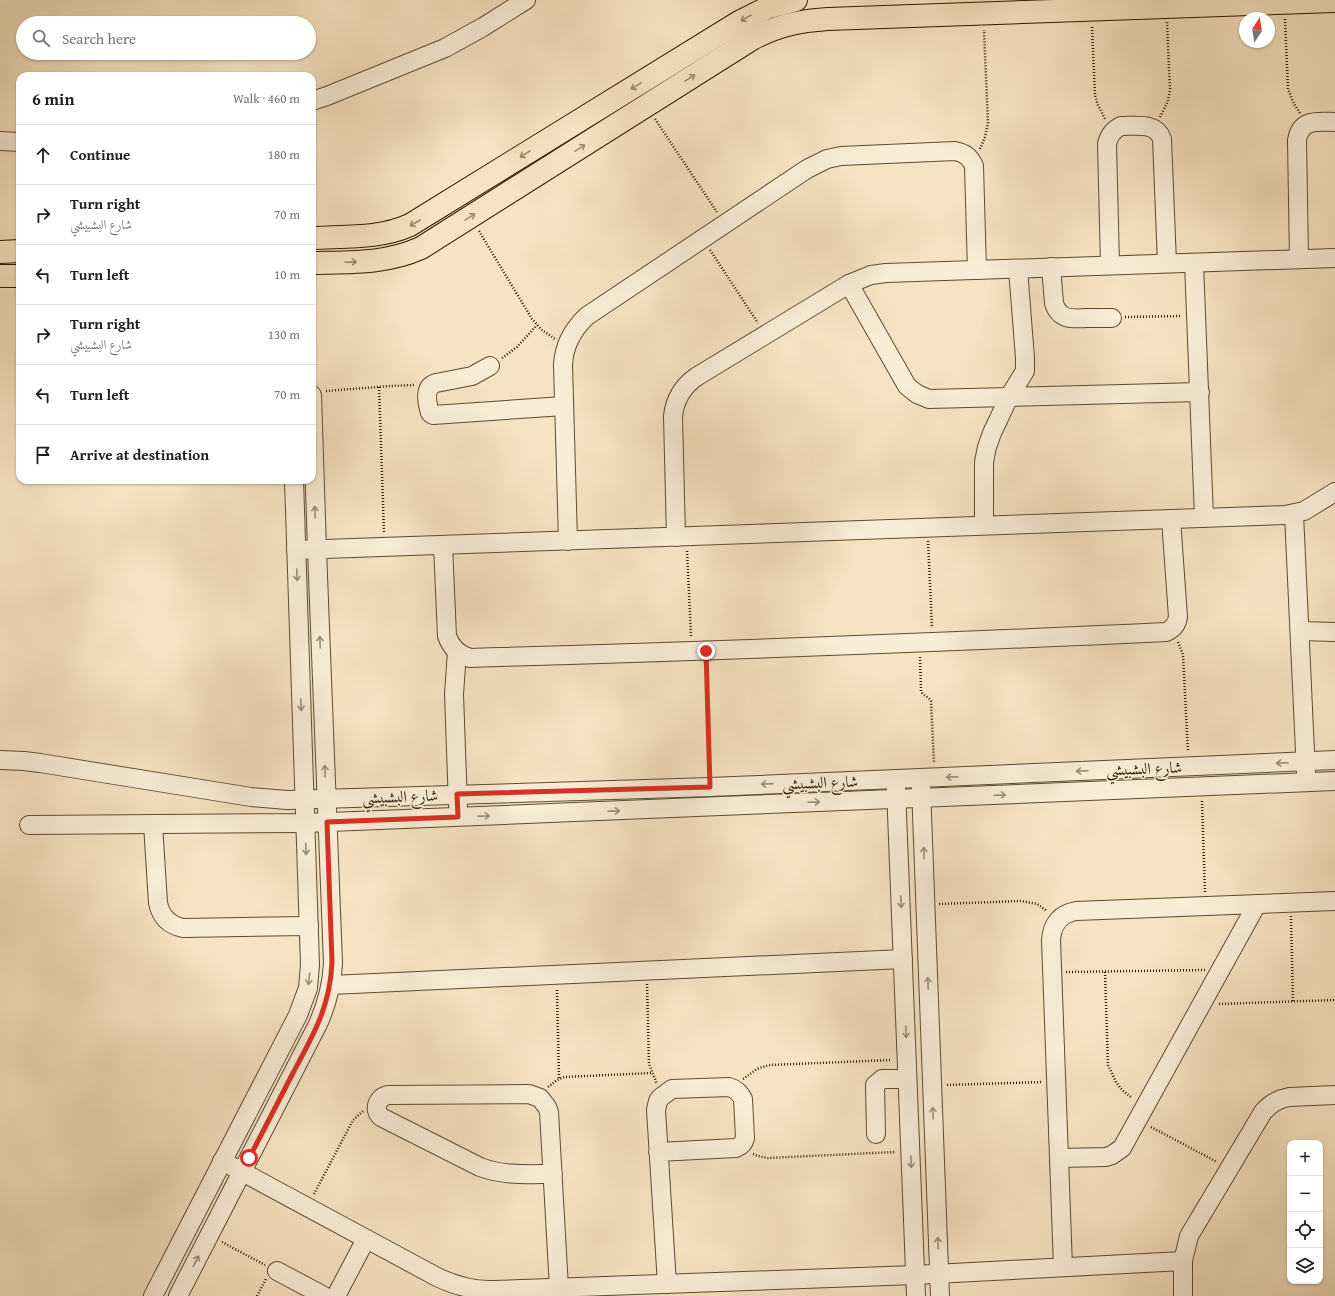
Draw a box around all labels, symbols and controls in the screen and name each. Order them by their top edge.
north arrow [1239,12,1275,48]
one-way arrow [740,14,752,22]
search box [16,16,316,60]
icon: search [30,27,52,49]
text: Search here [62,28,136,49]
one-way arrow [684,74,696,82]
one-way arrow [630,82,642,90]
text: 6 min [32,86,74,111]
text: Walk · 460 m [233,89,300,108]
icon: ahead [32,144,54,166]
text: Continue [70,144,131,165]
one-way arrow [574,144,585,152]
text: 180 m [268,145,300,164]
one-way arrow [519,151,531,159]
text: Turn right [70,193,141,214]
icon: right [32,204,54,226]
text: 70 m [274,205,300,224]
one-way arrow [464,213,476,221]
text: شارع البشبيشي [70,215,132,234]
one-way arrow [409,219,421,227]
one-way arrow [344,258,357,265]
icon: left [32,264,54,286]
text: Turn left [70,264,129,285]
text: 10 m [274,265,300,284]
text: Turn right [70,313,141,334]
icon: right [32,324,54,346]
text: 130 m [268,325,300,344]
text: شارع البشبيشي [70,335,132,354]
icon: left [32,384,54,406]
text: Turn left [70,384,129,405]
text: 70 m [274,385,300,404]
icon: arrive [32,444,54,466]
text: Arrive at destination [70,444,209,465]
one-way arrow [312,506,319,519]
one-way arrow [293,568,300,581]
one-way arrow [316,636,324,649]
route end [697,642,715,660]
one-way arrow [298,698,305,711]
street label: شارع البشبيشي [1106,755,1183,785]
one-way arrow [1276,759,1289,766]
one-way arrow [322,765,329,778]
one-way arrow [1076,767,1089,775]
street label: شارع البشبيشي [782,769,859,799]
one-way arrow [946,773,959,780]
one-way arrow [761,781,774,788]
street label: شارع البشبيشي [362,783,439,813]
one-way arrow [993,791,1006,798]
one-way arrow [807,799,820,806]
one-way arrow [607,807,620,814]
one-way arrow [477,812,490,820]
one-way arrow [303,842,310,855]
one-way arrow [920,847,927,860]
one-way arrow [897,895,904,908]
one-way arrow [305,972,313,985]
one-way arrow [925,977,932,990]
one-way arrow [902,1025,909,1038]
one-way arrow [930,1107,937,1120]
map controls [1287,1140,1323,1284]
button: + [1287,1140,1323,1176]
route start [240,1149,258,1167]
one-way arrow [907,1155,914,1168]
button: − [1287,1176,1323,1212]
button: locate [1287,1212,1323,1248]
one-way arrow [935,1237,942,1250]
button: layers [1287,1248,1323,1284]
one-way arrow [192,1256,200,1268]

